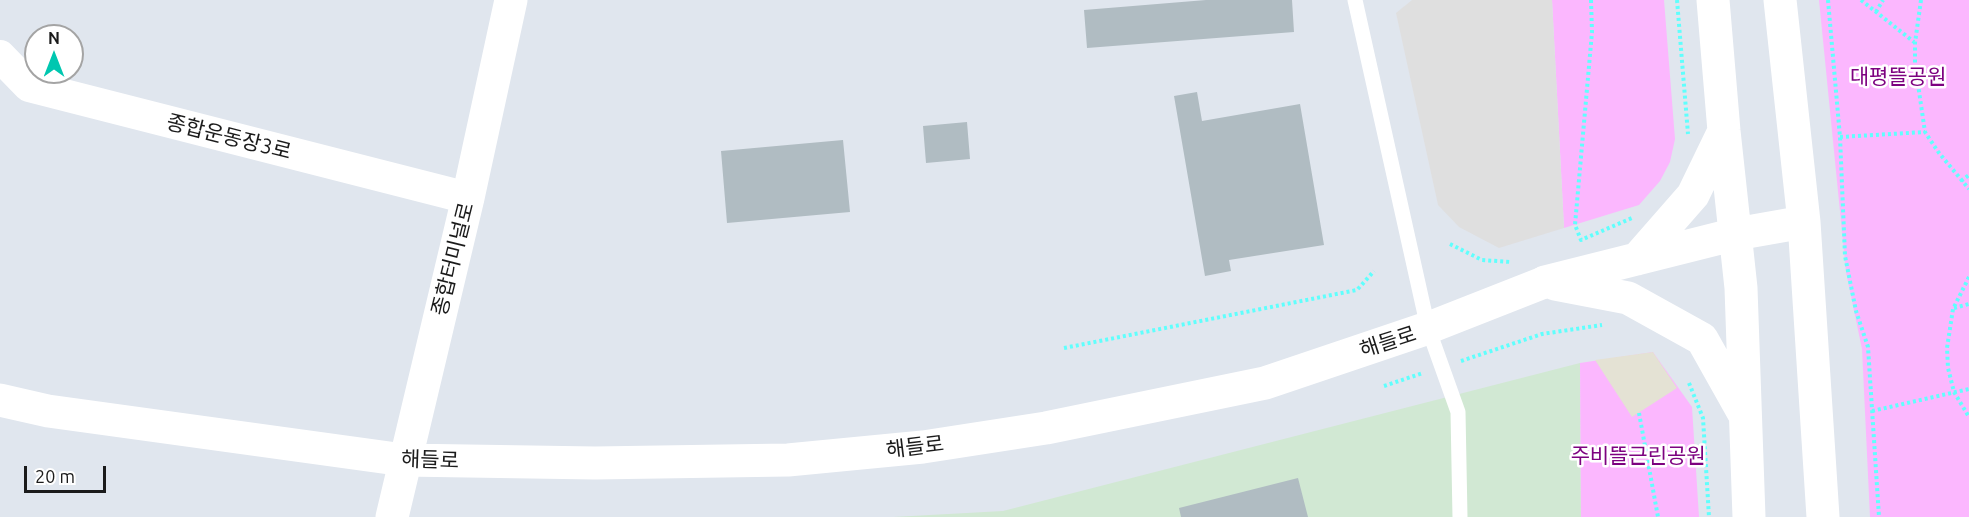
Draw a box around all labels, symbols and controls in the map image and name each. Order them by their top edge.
north arrow [24,24,84,84]
text: N [48,29,60,47]
park label: 대평뜰공원 [1850,64,1946,90]
street label: 종합운동장3로 [164,109,294,165]
street label: 종합터미널로 [427,200,479,318]
street label: 해들로 [1357,321,1419,363]
street label: 해들로 [885,431,945,463]
park label: 주비뜰근린공원 [1570,443,1706,469]
street label: 해들로 [401,446,459,474]
scale bar [27,454,110,492]
text: 20 m [35,466,75,486]

